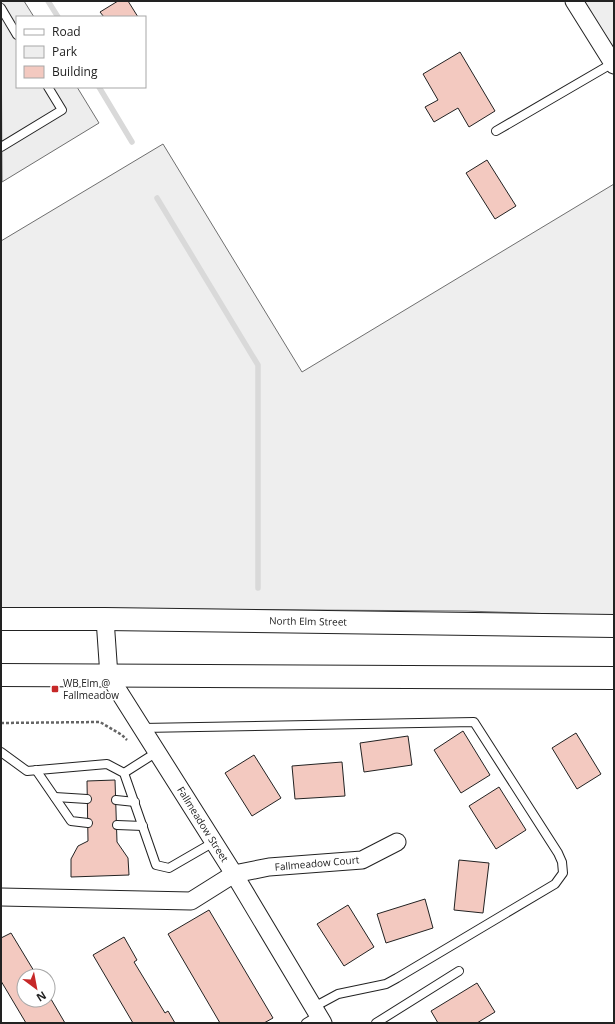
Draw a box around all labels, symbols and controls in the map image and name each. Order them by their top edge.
legend [16,16,146,88]
text: Road [52,23,81,40]
text: Park [52,43,78,60]
text: Building [52,63,98,80]
street label: North Elm Street [269,613,347,629]
place label: WB Elm @ Fallmeadow [63,676,119,702]
marker: WB Elm @ Fallmeadow [50,684,60,694]
street label: Fallmeadow Street [174,784,232,865]
street label: Fallmeadow Court [274,852,360,874]
north arrow [16,968,56,1008]
text: N [34,988,49,1006]

